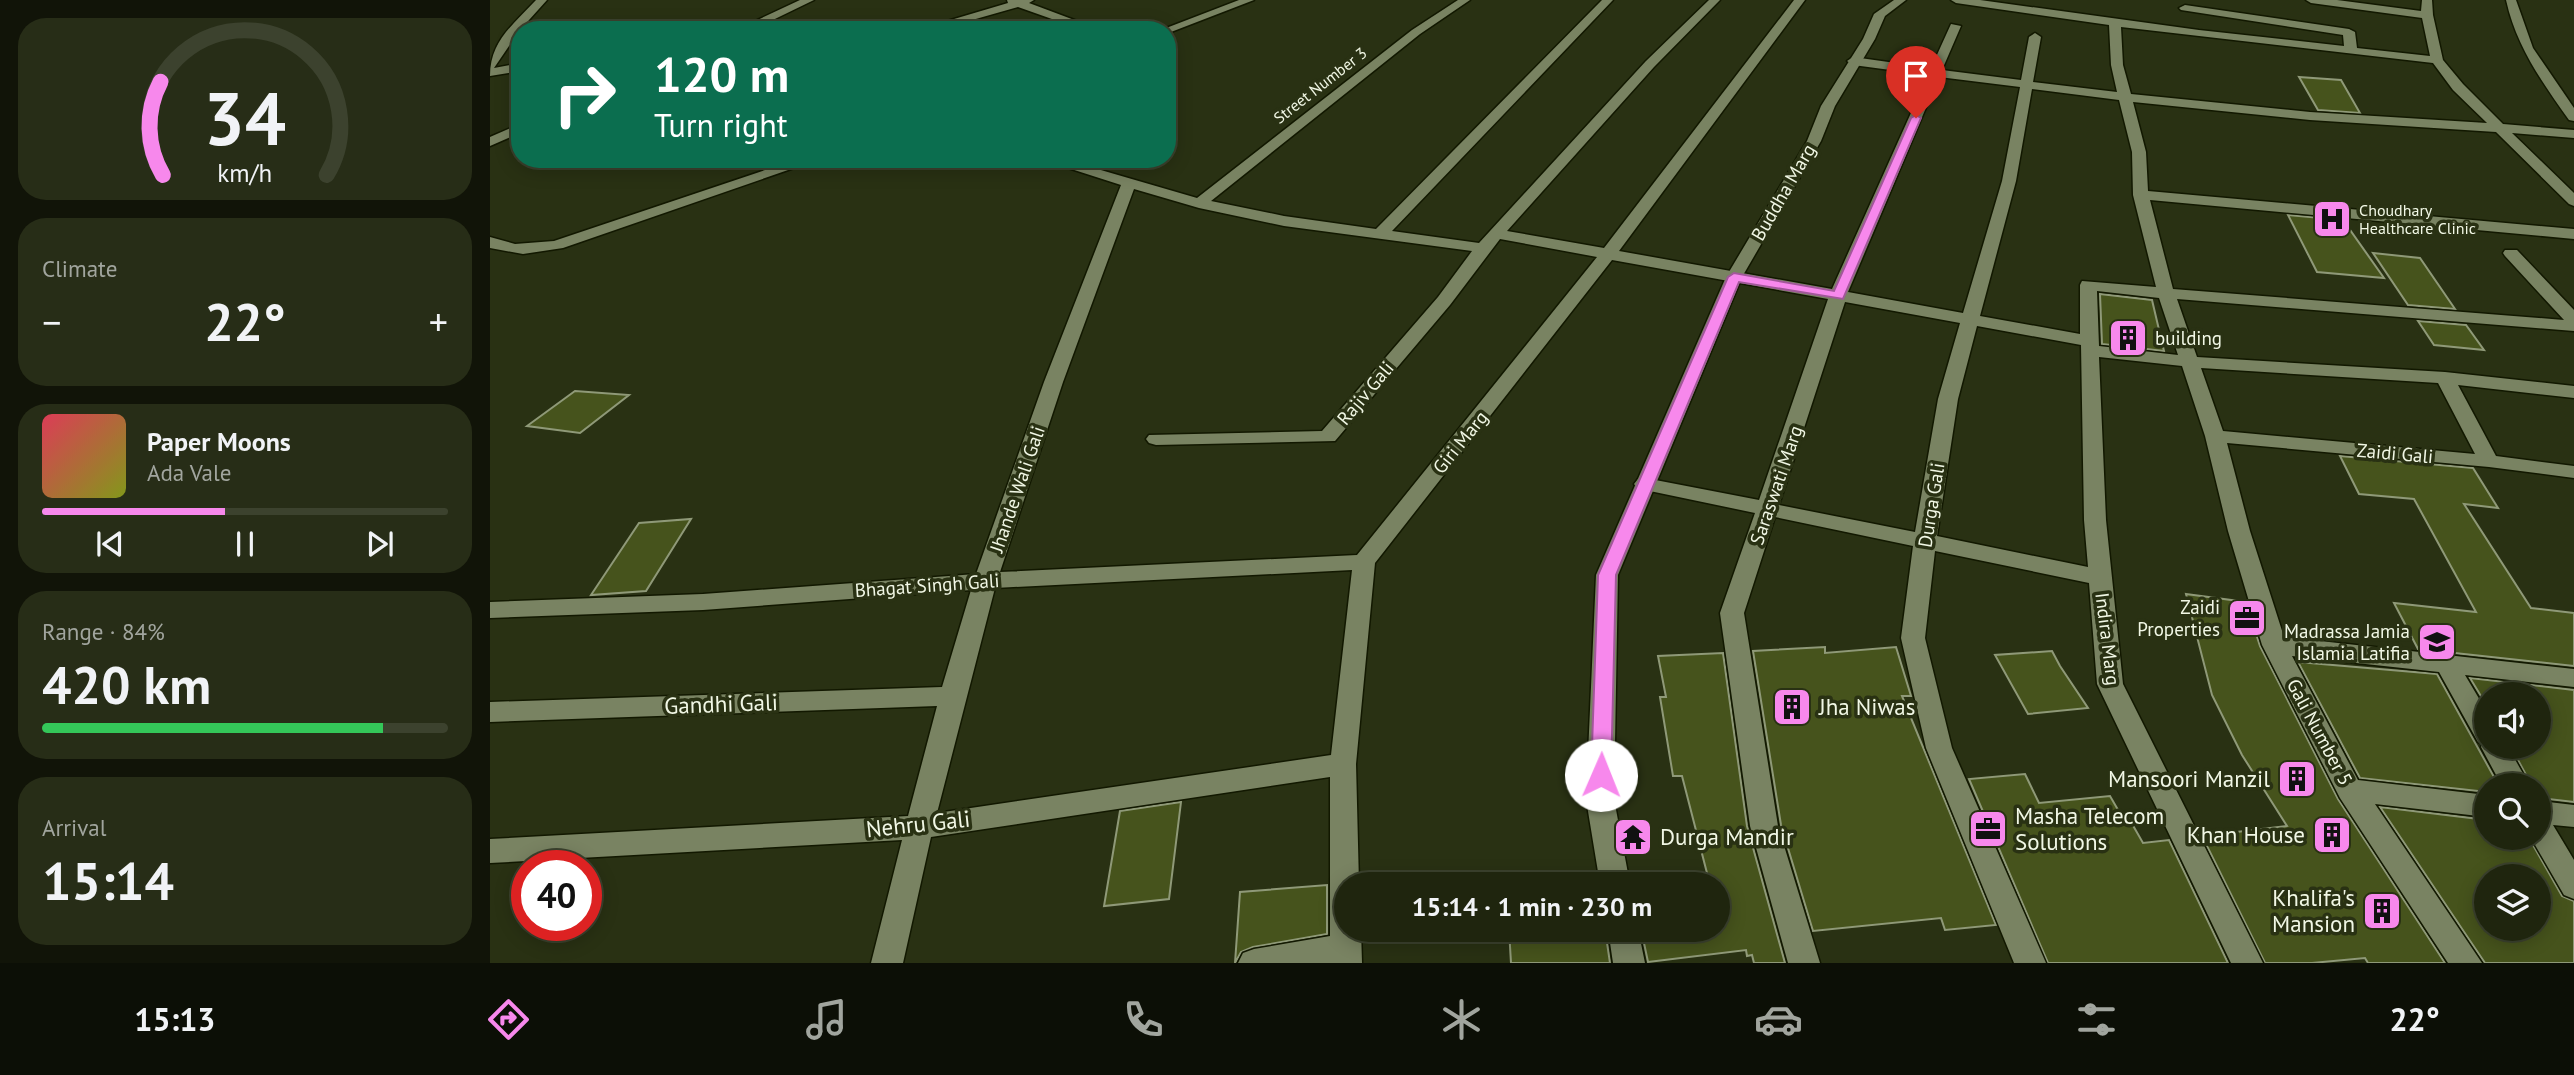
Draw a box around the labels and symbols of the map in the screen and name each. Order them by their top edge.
street label: Street Number 3 [1269,42,1371,128]
pin [1886,46,1946,118]
street label: Buddha Marg [1746,139,1820,245]
hospital icon: Choudhary Healthcare Clinic [2311,198,2353,240]
place label: Choudhary Healthcare Clinic [2359,200,2476,238]
building icon: building [2107,317,2149,359]
place label: building [2155,326,2222,350]
street label: Rajiv Gali [1331,356,1399,430]
street label: Giri Marg [1427,406,1493,478]
street label: Saraswati Marg [1744,422,1808,548]
street label: Jhande Wali Gali [984,423,1050,556]
street label: Zaidi Gali [2356,438,2434,468]
street label: Durga Gali [1912,461,1950,549]
street label: Bhagat Singh Gali [854,568,1000,602]
street label: Indira Marg [2090,591,2126,687]
place label: Zaidi Properties [2137,595,2220,641]
office icon: Zaidi Properties [2226,597,2268,639]
place label: Madrassa Jamia Islamia Latifia [2284,619,2410,665]
school or university icon: Madrassa Jamia Islamia Latifia [2416,621,2458,663]
street label: Gali Number 5 [2282,675,2358,789]
building icon: Jha Niwas [1771,686,1813,728]
street label: Gandhi Gali [664,687,778,720]
place label: Jha Niwas [1818,692,1915,721]
position arrow [1564,738,1638,812]
building icon: Mansoori Manzil [2276,758,2318,800]
place label: Mansoori Manzil [2108,764,2270,793]
place label: Masha Telecom Solutions [2015,801,2164,856]
street label: Nehru Gali [864,804,971,843]
office icon: Masha Telecom Solutions [1967,808,2009,850]
building icon: Khan House [2311,814,2353,856]
temple icon: Durga Mandir [1612,816,1654,858]
place label: Khan House [2187,820,2305,849]
place label: Durga Mandir [1660,822,1794,851]
speed limit sign: 40 [511,850,602,941]
place label: Khalifa's Mansion [2272,883,2355,938]
building icon: Khalifa's Mansion [2361,890,2403,932]

